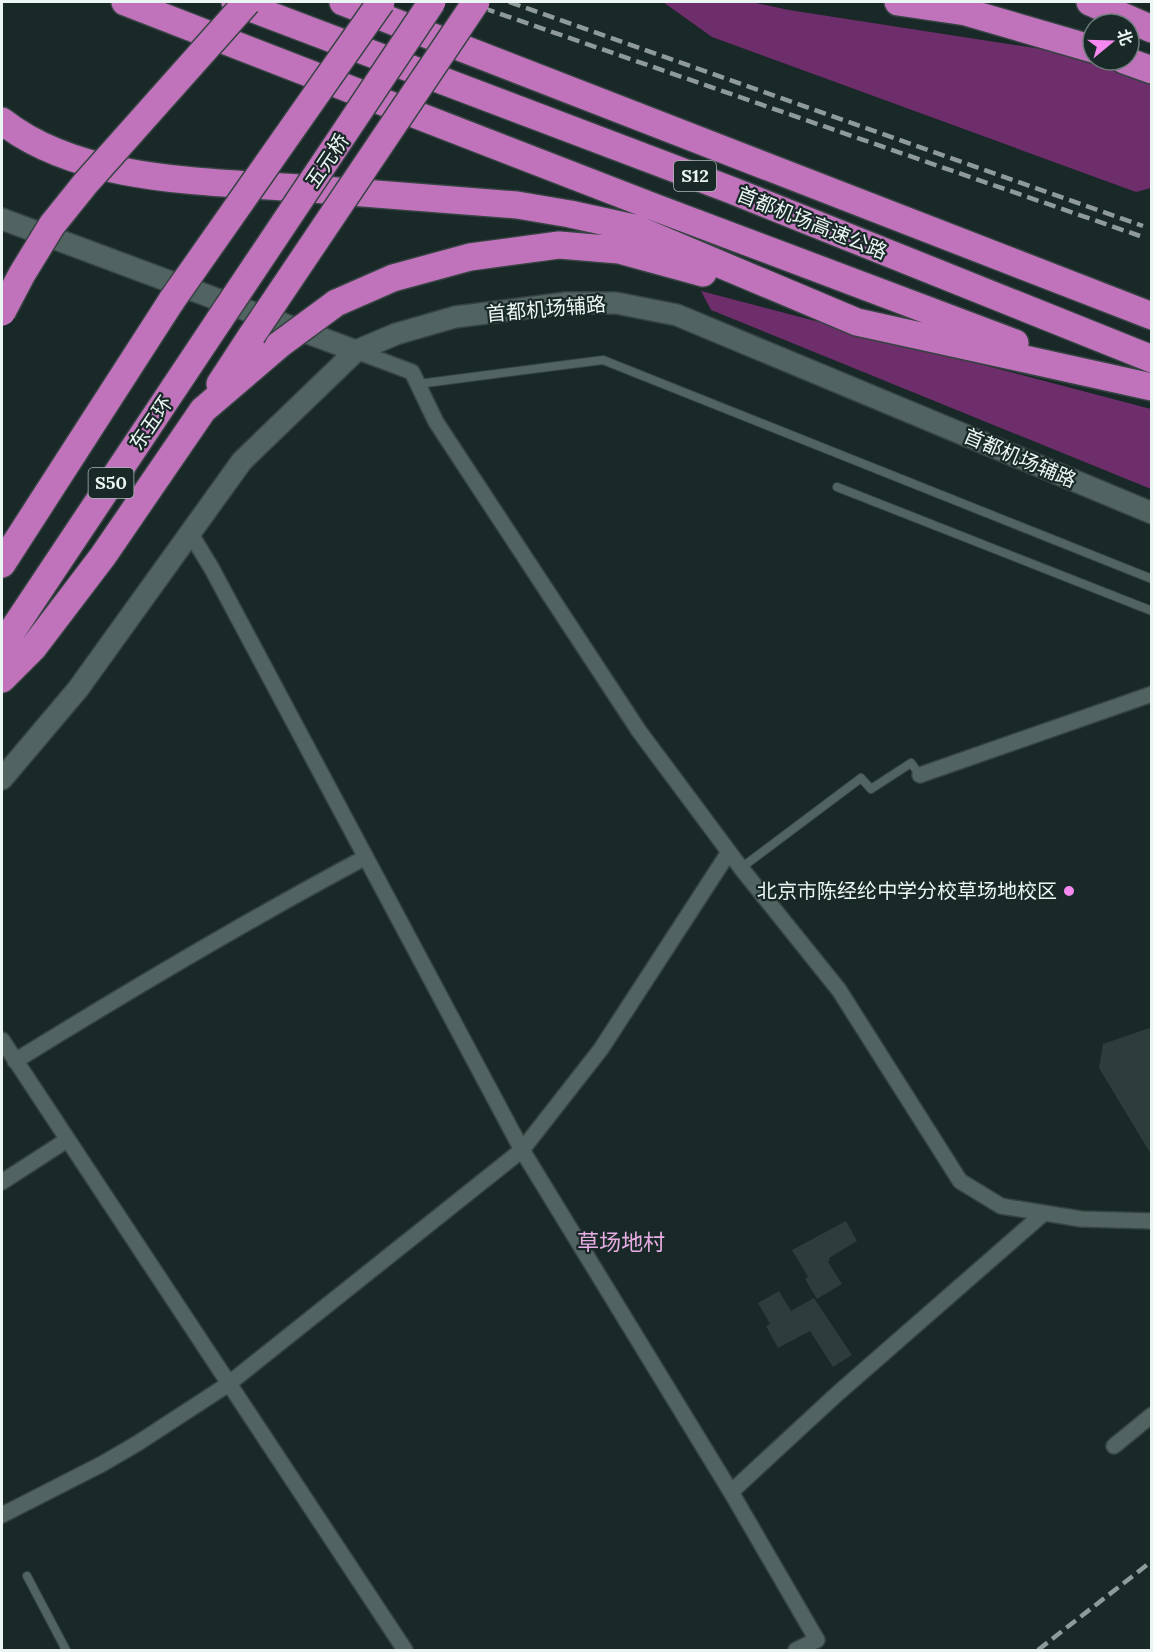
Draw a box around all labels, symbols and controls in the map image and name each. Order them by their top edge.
north arrow [1081,12,1141,72]
text: 北 [1113,26,1137,48]
street label: 五元桥 [299,129,354,193]
road number: S12 [674,161,716,191]
street label: 首都机场高速公路 [733,181,891,264]
street label: 首都机场辅路 [485,291,607,326]
street label: 东五环 [123,391,178,455]
street label: 首都机场辅路 [960,423,1080,492]
road number: S50 [88,468,134,498]
place label: 北京市陈经纶中学分校草场地校区 [757,878,1057,903]
marker: 北京市陈经纶中学分校草场地校区 [1062,884,1076,898]
district label: 草场地村 [577,1228,665,1256]

